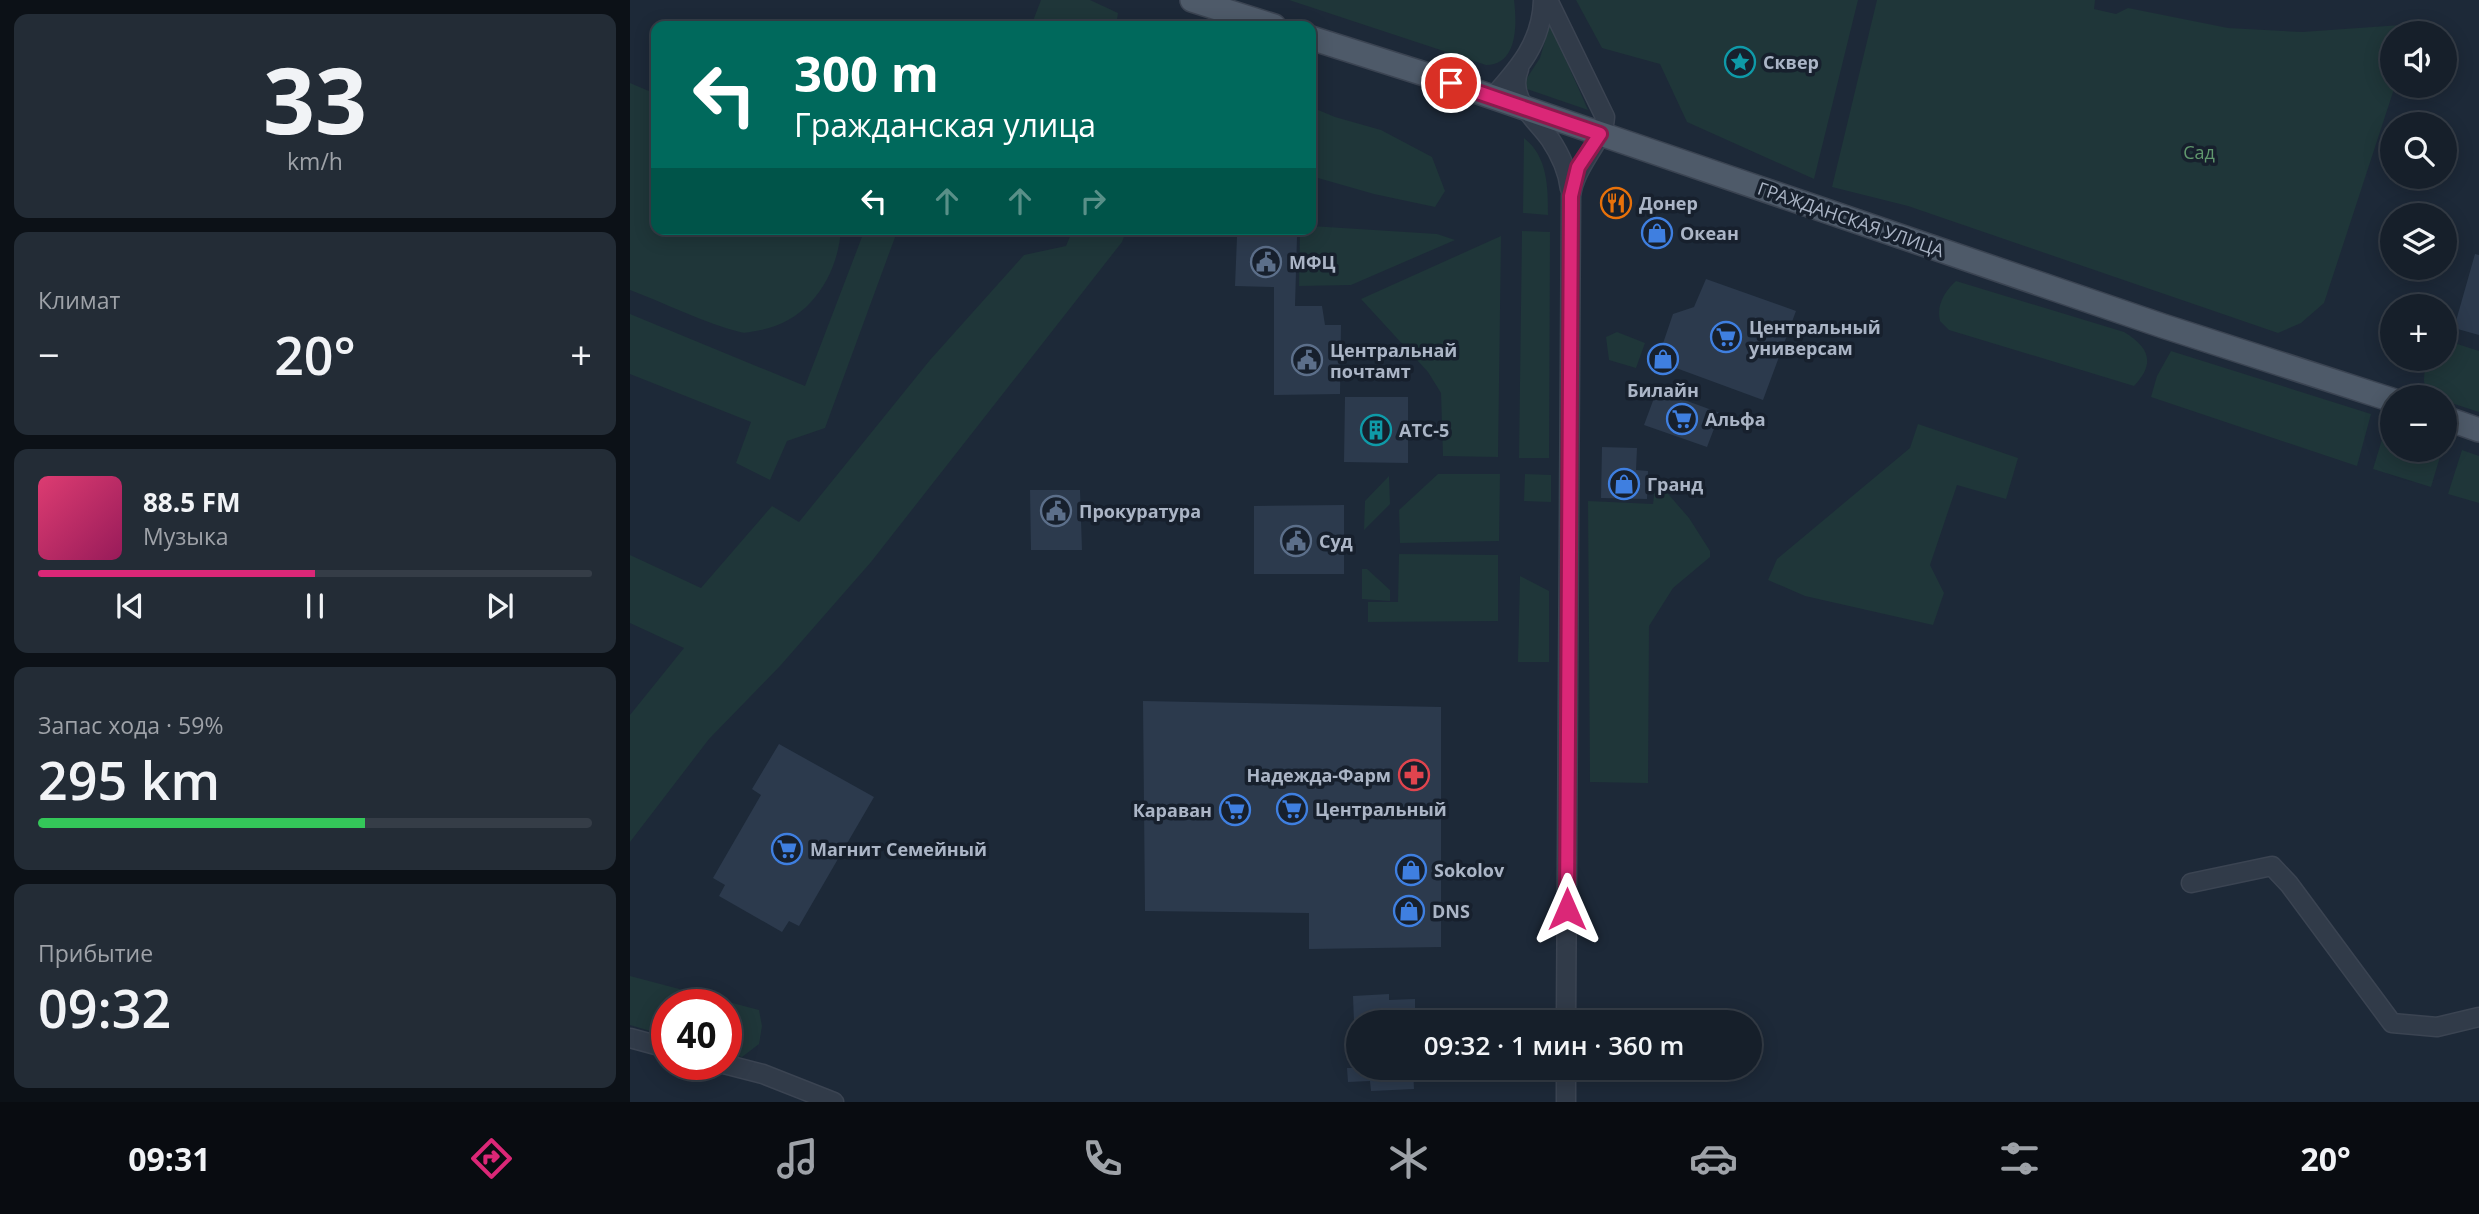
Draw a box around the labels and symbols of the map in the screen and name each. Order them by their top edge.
place icon: Сквер [1723,45,1757,79]
place label: Сквер [1763,50,1819,74]
pin [1421,53,1481,113]
park label: Сад [2183,140,2215,164]
street label: ГРАЖДАНСКАЯ УЛИЦА [1755,176,1948,262]
restaurant icon: Донер [1599,186,1633,220]
place label: Донер [1639,191,1698,215]
shop icon: Океан [1640,216,1674,250]
place label: Океан [1680,221,1739,245]
public building icon: МФЦ [1249,245,1283,279]
place label: МФЦ [1289,250,1336,274]
place label: Центральный универсам [1749,315,1881,360]
supermarket icon: Центральный универсам [1709,320,1743,354]
place label: Центральнай почтамт [1330,338,1457,383]
shop icon: Билайн [1646,342,1680,376]
public building icon: Центральнай почтамт [1290,343,1324,377]
place label: Билайн [1627,378,1699,402]
supermarket icon: Альфа [1665,402,1699,436]
place label: Альфа [1705,407,1766,431]
building icon: АТС-5 [1359,413,1393,447]
place label: АТС-5 [1399,418,1449,442]
shop icon: Гранд [1607,467,1641,501]
place label: Гранд [1647,472,1703,496]
public building icon: Прокуратура [1039,494,1073,528]
place label: Прокуратура [1079,499,1201,523]
public building icon: Суд [1279,524,1313,558]
place label: Суд [1319,529,1353,553]
pharmacy icon: Надежда-Фарм [1397,758,1431,792]
place label: Надежда-Фарм [1246,763,1391,787]
supermarket icon: Центральный [1275,792,1309,826]
supermarket icon: Караван [1218,793,1252,827]
place label: Центральный [1315,797,1447,821]
place label: Караван [1133,798,1212,822]
supermarket icon: Магнит Семейный [770,832,804,866]
place label: Магнит Семейный [810,837,987,861]
shop icon: Sokolov [1394,853,1428,887]
place label: Sokolov [1434,858,1505,882]
position arrow [1530,872,1604,946]
shop icon: DNS [1392,894,1426,928]
place label: DNS [1432,899,1470,923]
speed limit sign: 40 [651,989,742,1080]

